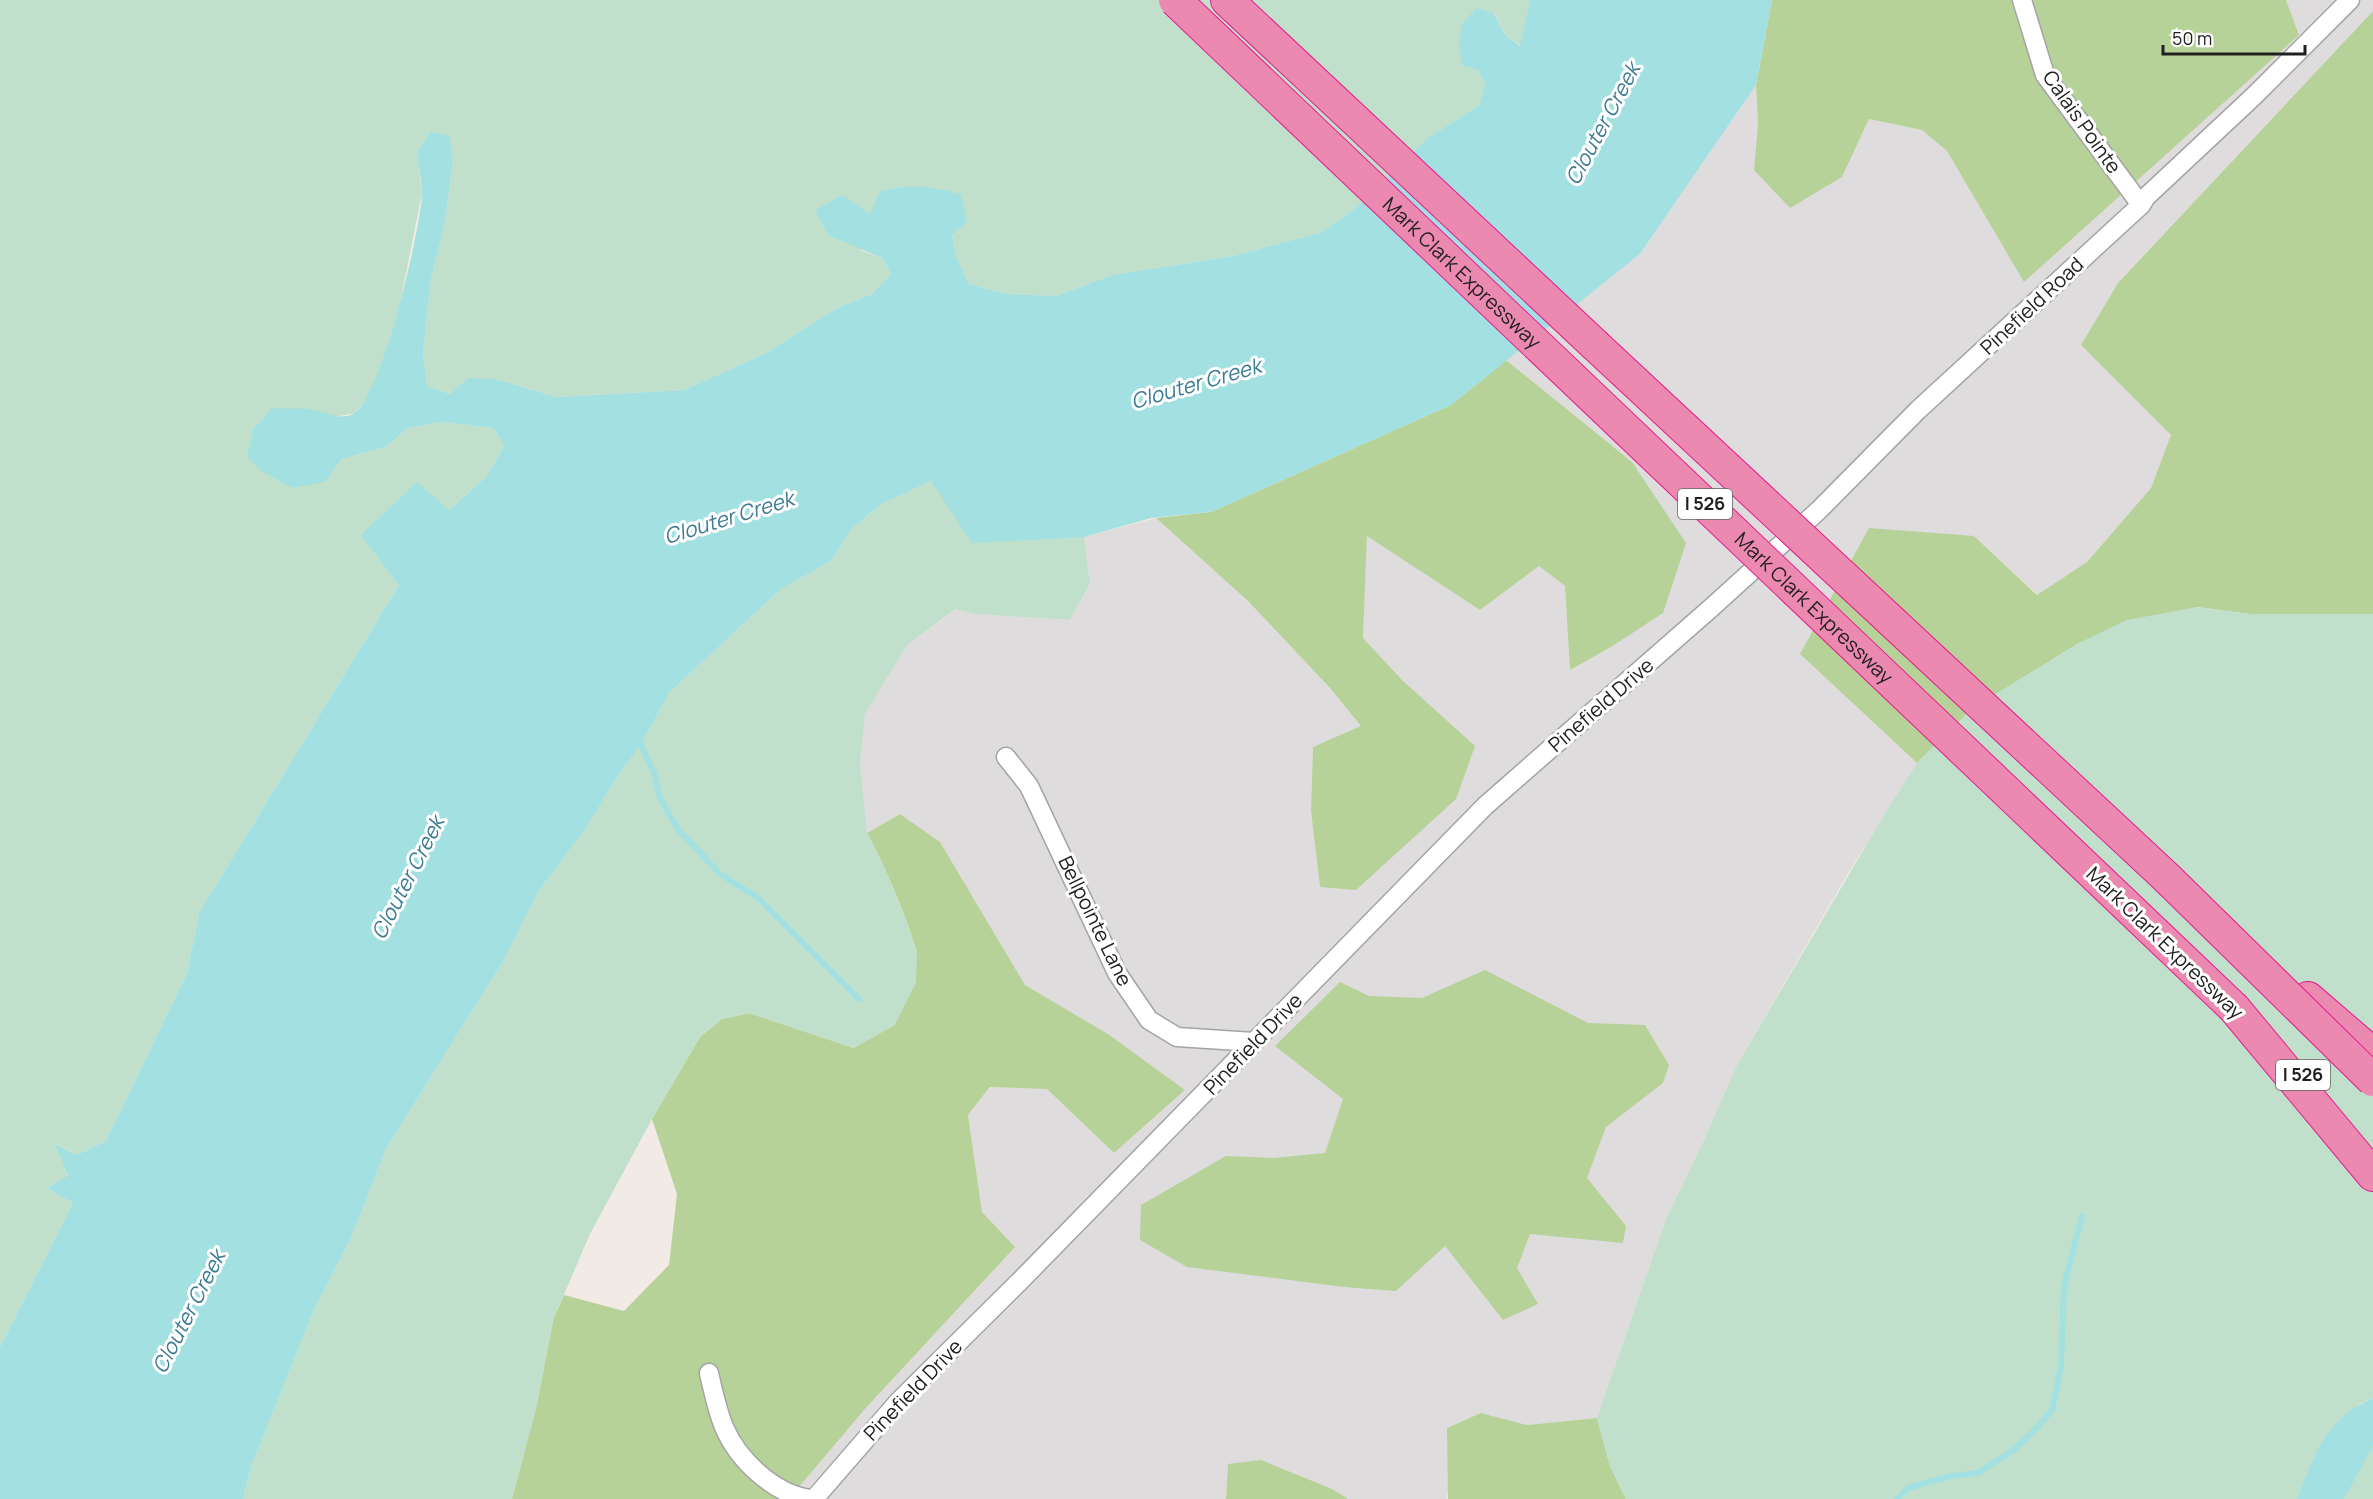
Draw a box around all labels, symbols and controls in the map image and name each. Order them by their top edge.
scale bar [2163,18,2306,56]
text: 50 m [2172,26,2212,50]
water label: Clouter Creek [1558,55,1647,189]
street label: Calais Pointe [2037,65,2128,179]
street label: Mark Clark Expressway [1377,191,1548,355]
street label: Pinefield Road [1974,251,2089,360]
water label: Clouter Creek [1127,350,1267,415]
water label: Clouter Creek [660,483,799,550]
road number: I 526 [1678,489,1732,519]
street label: Mark Clark Expressway [1729,526,1900,690]
street label: Pinefield Drive [1542,651,1659,758]
water label: Clouter Creek [364,809,451,944]
street label: Bellpointe Lane [1052,851,1139,990]
street label: Mark Clark Expressway [2081,860,2250,1025]
street label: Pinefield Drive [1197,987,1308,1100]
road number: I 526 [2276,1060,2330,1090]
water label: Clouter Creek [145,1243,232,1378]
street label: Pinefield Drive [857,1333,968,1446]

